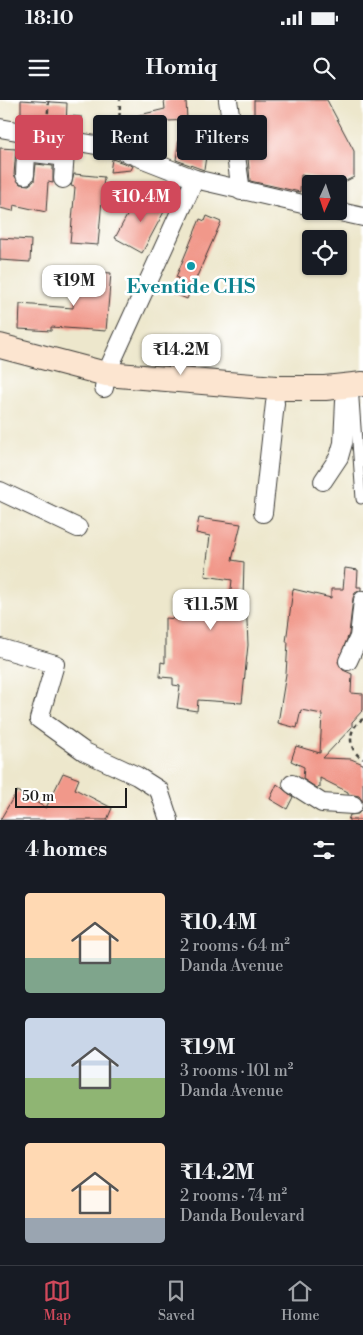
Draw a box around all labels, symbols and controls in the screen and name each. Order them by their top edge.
text: 18:10 [25,6,73,30]
icon: menu [25,54,53,82]
text: Homiq [146,54,217,81]
icon: search [310,54,338,82]
chip: Buy [15,115,83,160]
chip: Rent [93,115,167,160]
chip: Filters [177,115,267,160]
north arrow [302,175,348,220]
map controls [302,175,347,275]
pin: ₹10.4M [100,180,182,223]
text: ₹10.4M [112,187,170,207]
button: locate [302,230,347,275]
marker: Eventide CHS [185,260,197,272]
pin: ₹19M [44,264,104,307]
text: ₹19M [53,271,95,291]
place label: Eventide CHS [127,275,255,300]
pin: ₹14.2M [140,334,222,376]
text: ₹14.2M [153,340,209,360]
pin: ₹11.5M [170,588,252,631]
text: ₹11.5M [184,595,238,615]
scale bar [15,785,128,808]
text: 50 m [22,788,54,806]
icon: filters [310,836,338,864]
text: 4 homes [25,837,107,863]
text: ₹10.4M [180,910,257,936]
icon: home [65,913,125,973]
text: 2 rooms · 64 m² [180,936,290,956]
text: Danda Avenue [180,956,283,976]
text: ₹19M [180,1035,235,1061]
icon: home [65,1038,125,1098]
text: 3 rooms · 101 m² [180,1061,293,1081]
text: Danda Avenue [180,1081,283,1101]
text: ₹14.2M [180,1160,254,1186]
icon: home [65,1163,125,1223]
text: 2 rooms · 74 m² [180,1186,287,1206]
text: Danda Boulevard [180,1206,305,1226]
tab: Map [43,1277,71,1325]
tab: Saved [158,1277,195,1325]
tab: Home [281,1277,320,1325]

